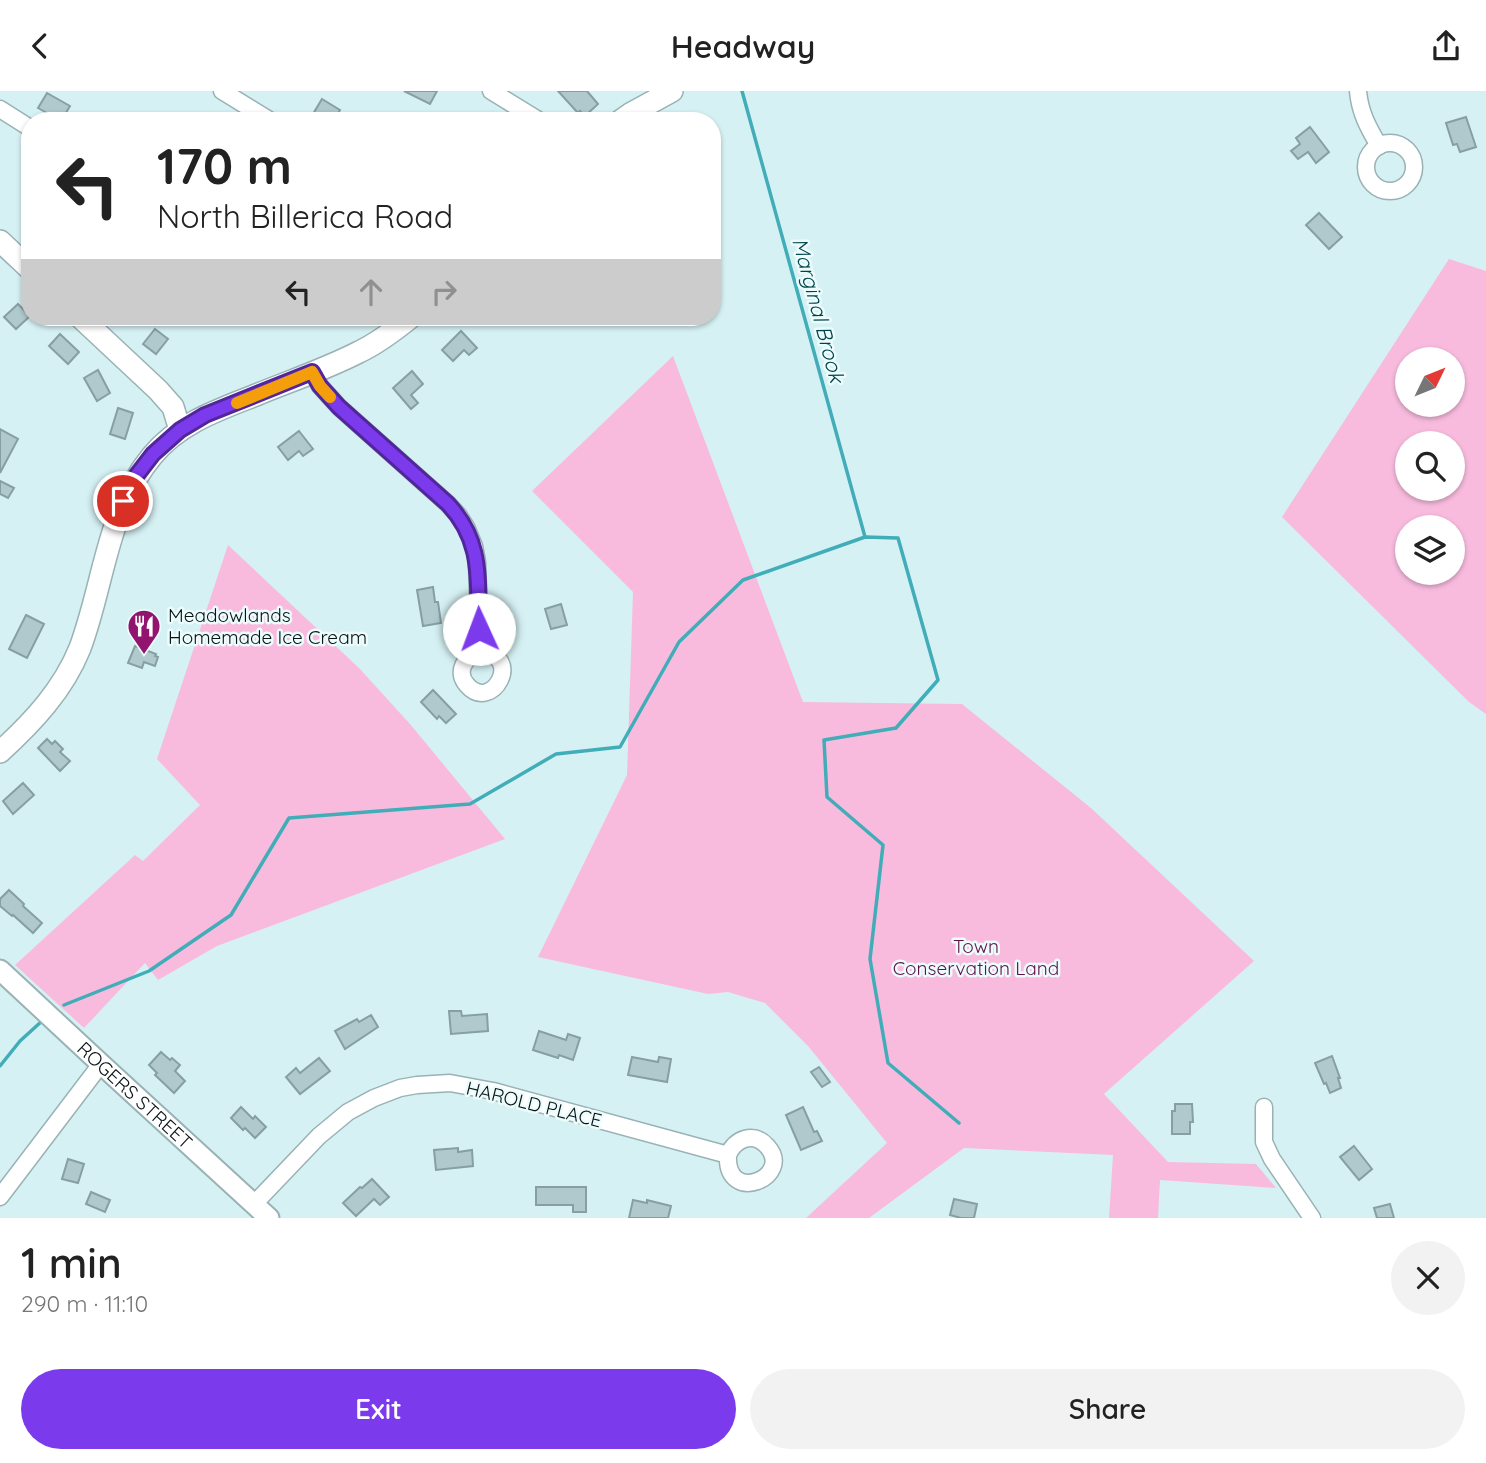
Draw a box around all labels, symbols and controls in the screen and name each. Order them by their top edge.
text: Headway [671,26,815,66]
icon: back [21,27,59,65]
icon: share [1427,27,1465,65]
text: 170 m [157,135,292,196]
icon: left [42,140,133,231]
text: North Billerica Road [157,196,453,236]
water label: Marginal Brook [787,235,851,387]
icon: left [279,273,317,311]
icon: ahead [352,273,390,311]
icon: right [425,273,463,311]
north arrow [1395,347,1465,417]
map controls [1395,347,1465,585]
button: search [1395,431,1465,501]
pin [93,471,153,531]
icon: arrive [104,482,142,520]
button: layers [1395,515,1465,585]
position arrow [442,592,516,666]
place label: Meadowlands Homemade Ice Cream [168,603,367,649]
restaurant icon: Meadowlands Homemade Ice Cream [125,607,163,656]
park label: Town Conservation Land [893,934,1059,980]
street label: ROGERS STREET [72,1036,197,1154]
street label: HAROLD PLACE [464,1076,604,1132]
text: 1 min [21,1236,122,1289]
button: close [1391,1241,1465,1315]
text: 290 m · 11:10 [21,1289,148,1318]
button: Exit [21,1369,736,1449]
button: Share [750,1369,1465,1449]

